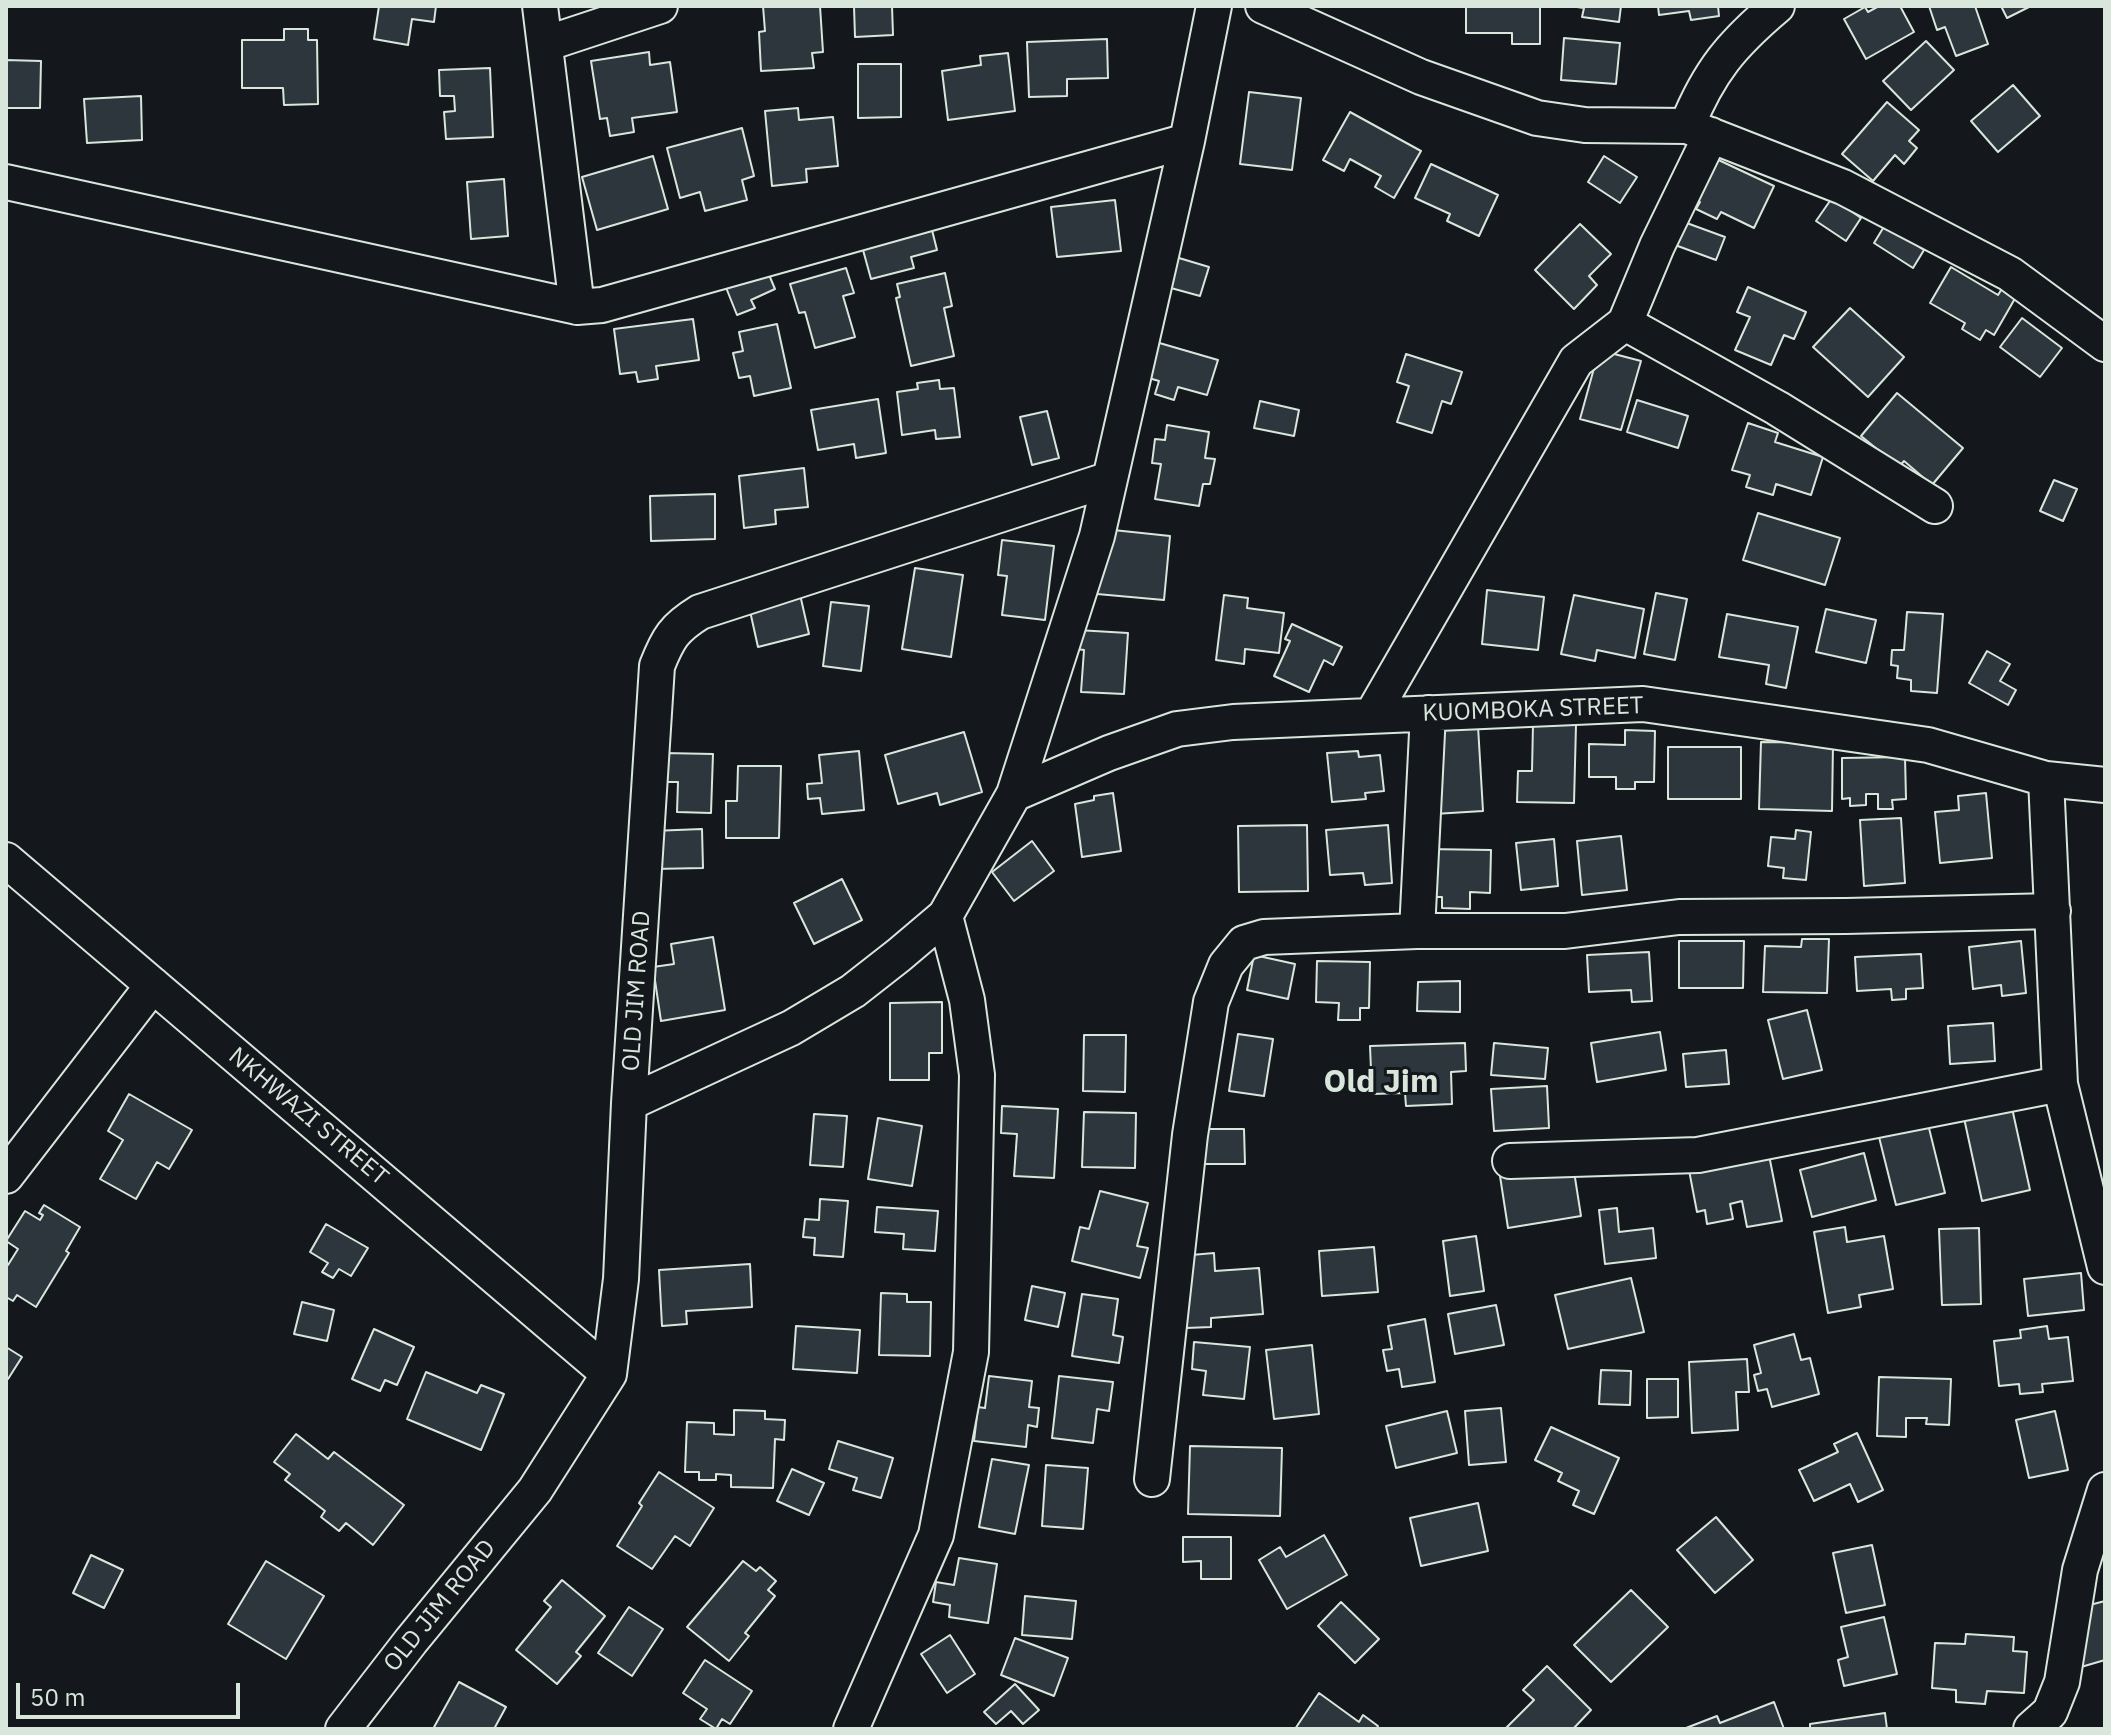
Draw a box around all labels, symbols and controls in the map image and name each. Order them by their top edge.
street label: KUOMBOKA STREET [1422,692,1644,728]
street label: OLD JIM ROAD [617,910,657,1072]
street label: NKHWAZI STREET [222,1042,394,1192]
district label: Old Jim [1323,1064,1439,1102]
street label: OLD JIM ROAD [378,1534,502,1678]
scale bar [20,1667,244,1717]
text: 50 m [30,1681,85,1713]

